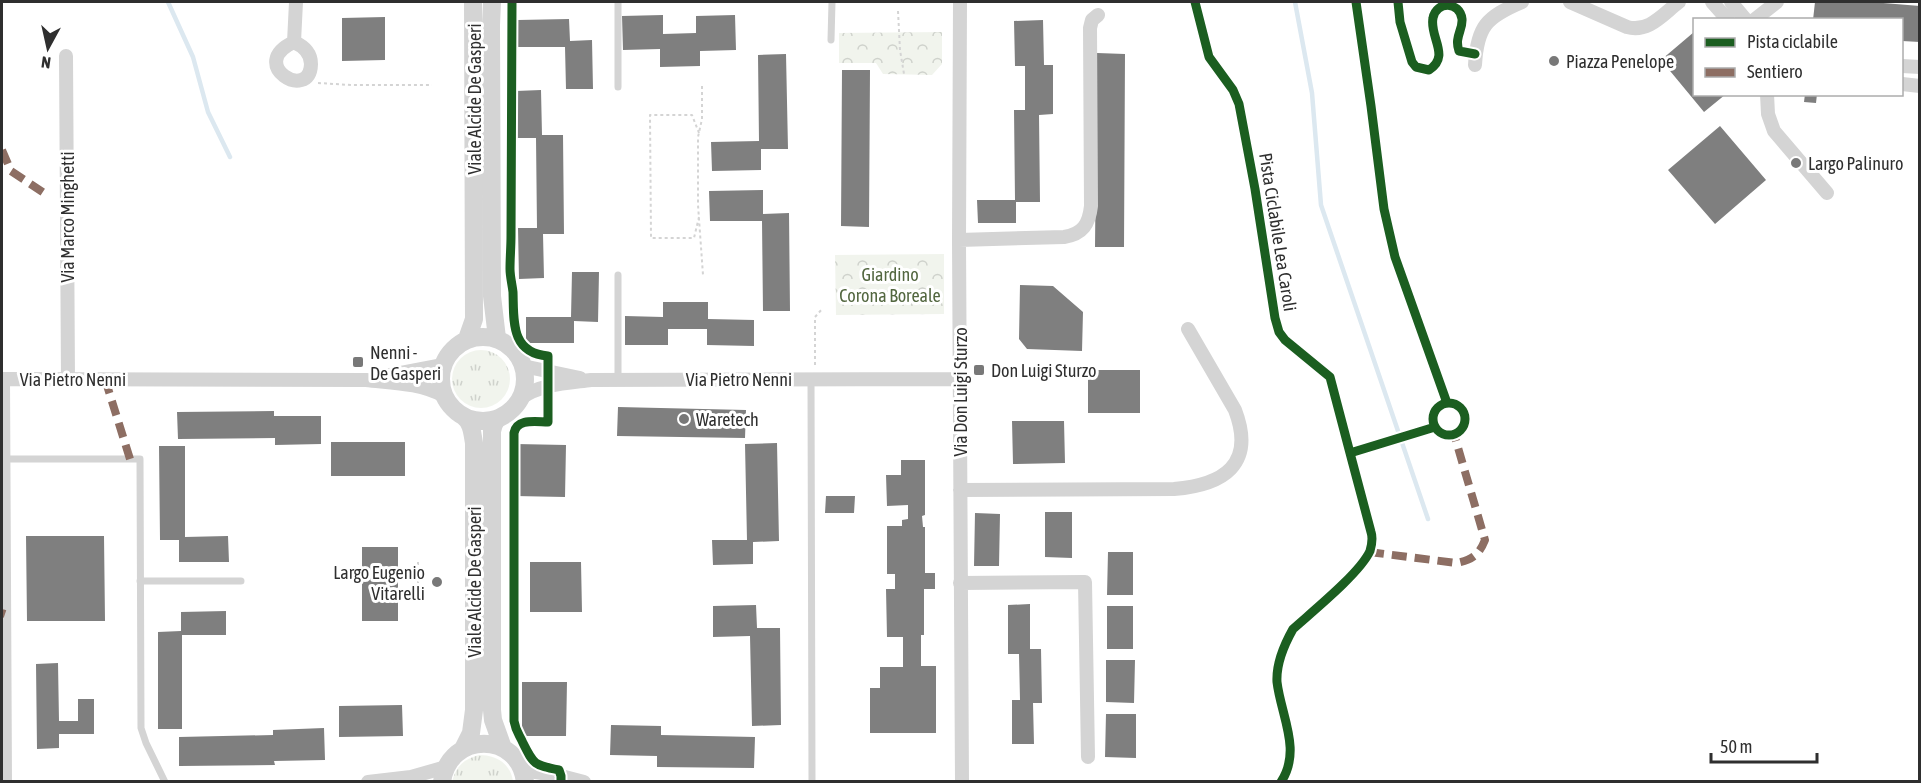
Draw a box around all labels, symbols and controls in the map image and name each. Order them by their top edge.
north arrow [18,18,78,78]
legend [1693,18,1903,96]
street label: Viale Alcide De Gasperi [464,23,485,175]
text: Pista ciclabile [1747,31,1838,52]
place label: Piazza Penelope [1566,51,1674,72]
text: N [40,53,52,72]
marker: Piazza Penelope [1547,54,1561,68]
text: Sentiero [1747,61,1803,82]
street label: Via Marco Minghetti [57,151,78,283]
street label: Pista Ciclabile Lea Caroli [1255,151,1301,313]
place label: Largo Palinuro [1808,153,1903,174]
marker: Largo Palinuro [1789,156,1803,170]
park label: Giardino Corona Boreale [839,264,941,306]
street label: Via Don Luigi Sturzo [950,327,971,457]
place label: Nenni - De Gasperi [370,342,441,384]
marker: Nenni - De Gasperi [351,355,365,369]
place label: Don Luigi Sturzo [991,360,1096,381]
marker: Don Luigi Sturzo [972,363,986,377]
street label: Via Pietro Nenni [20,369,126,390]
street label: Via Pietro Nenni [686,369,792,390]
place label: Waretech [696,409,759,430]
marker: Waretech [677,412,691,426]
street label: Viale Alcide De Gasperi [464,506,485,658]
place label: Largo Eugenio Vitarelli [333,562,425,604]
marker: Largo Eugenio Vitarelli [430,575,444,589]
scale bar [1711,726,1818,764]
text: 50 m [1720,736,1752,757]

